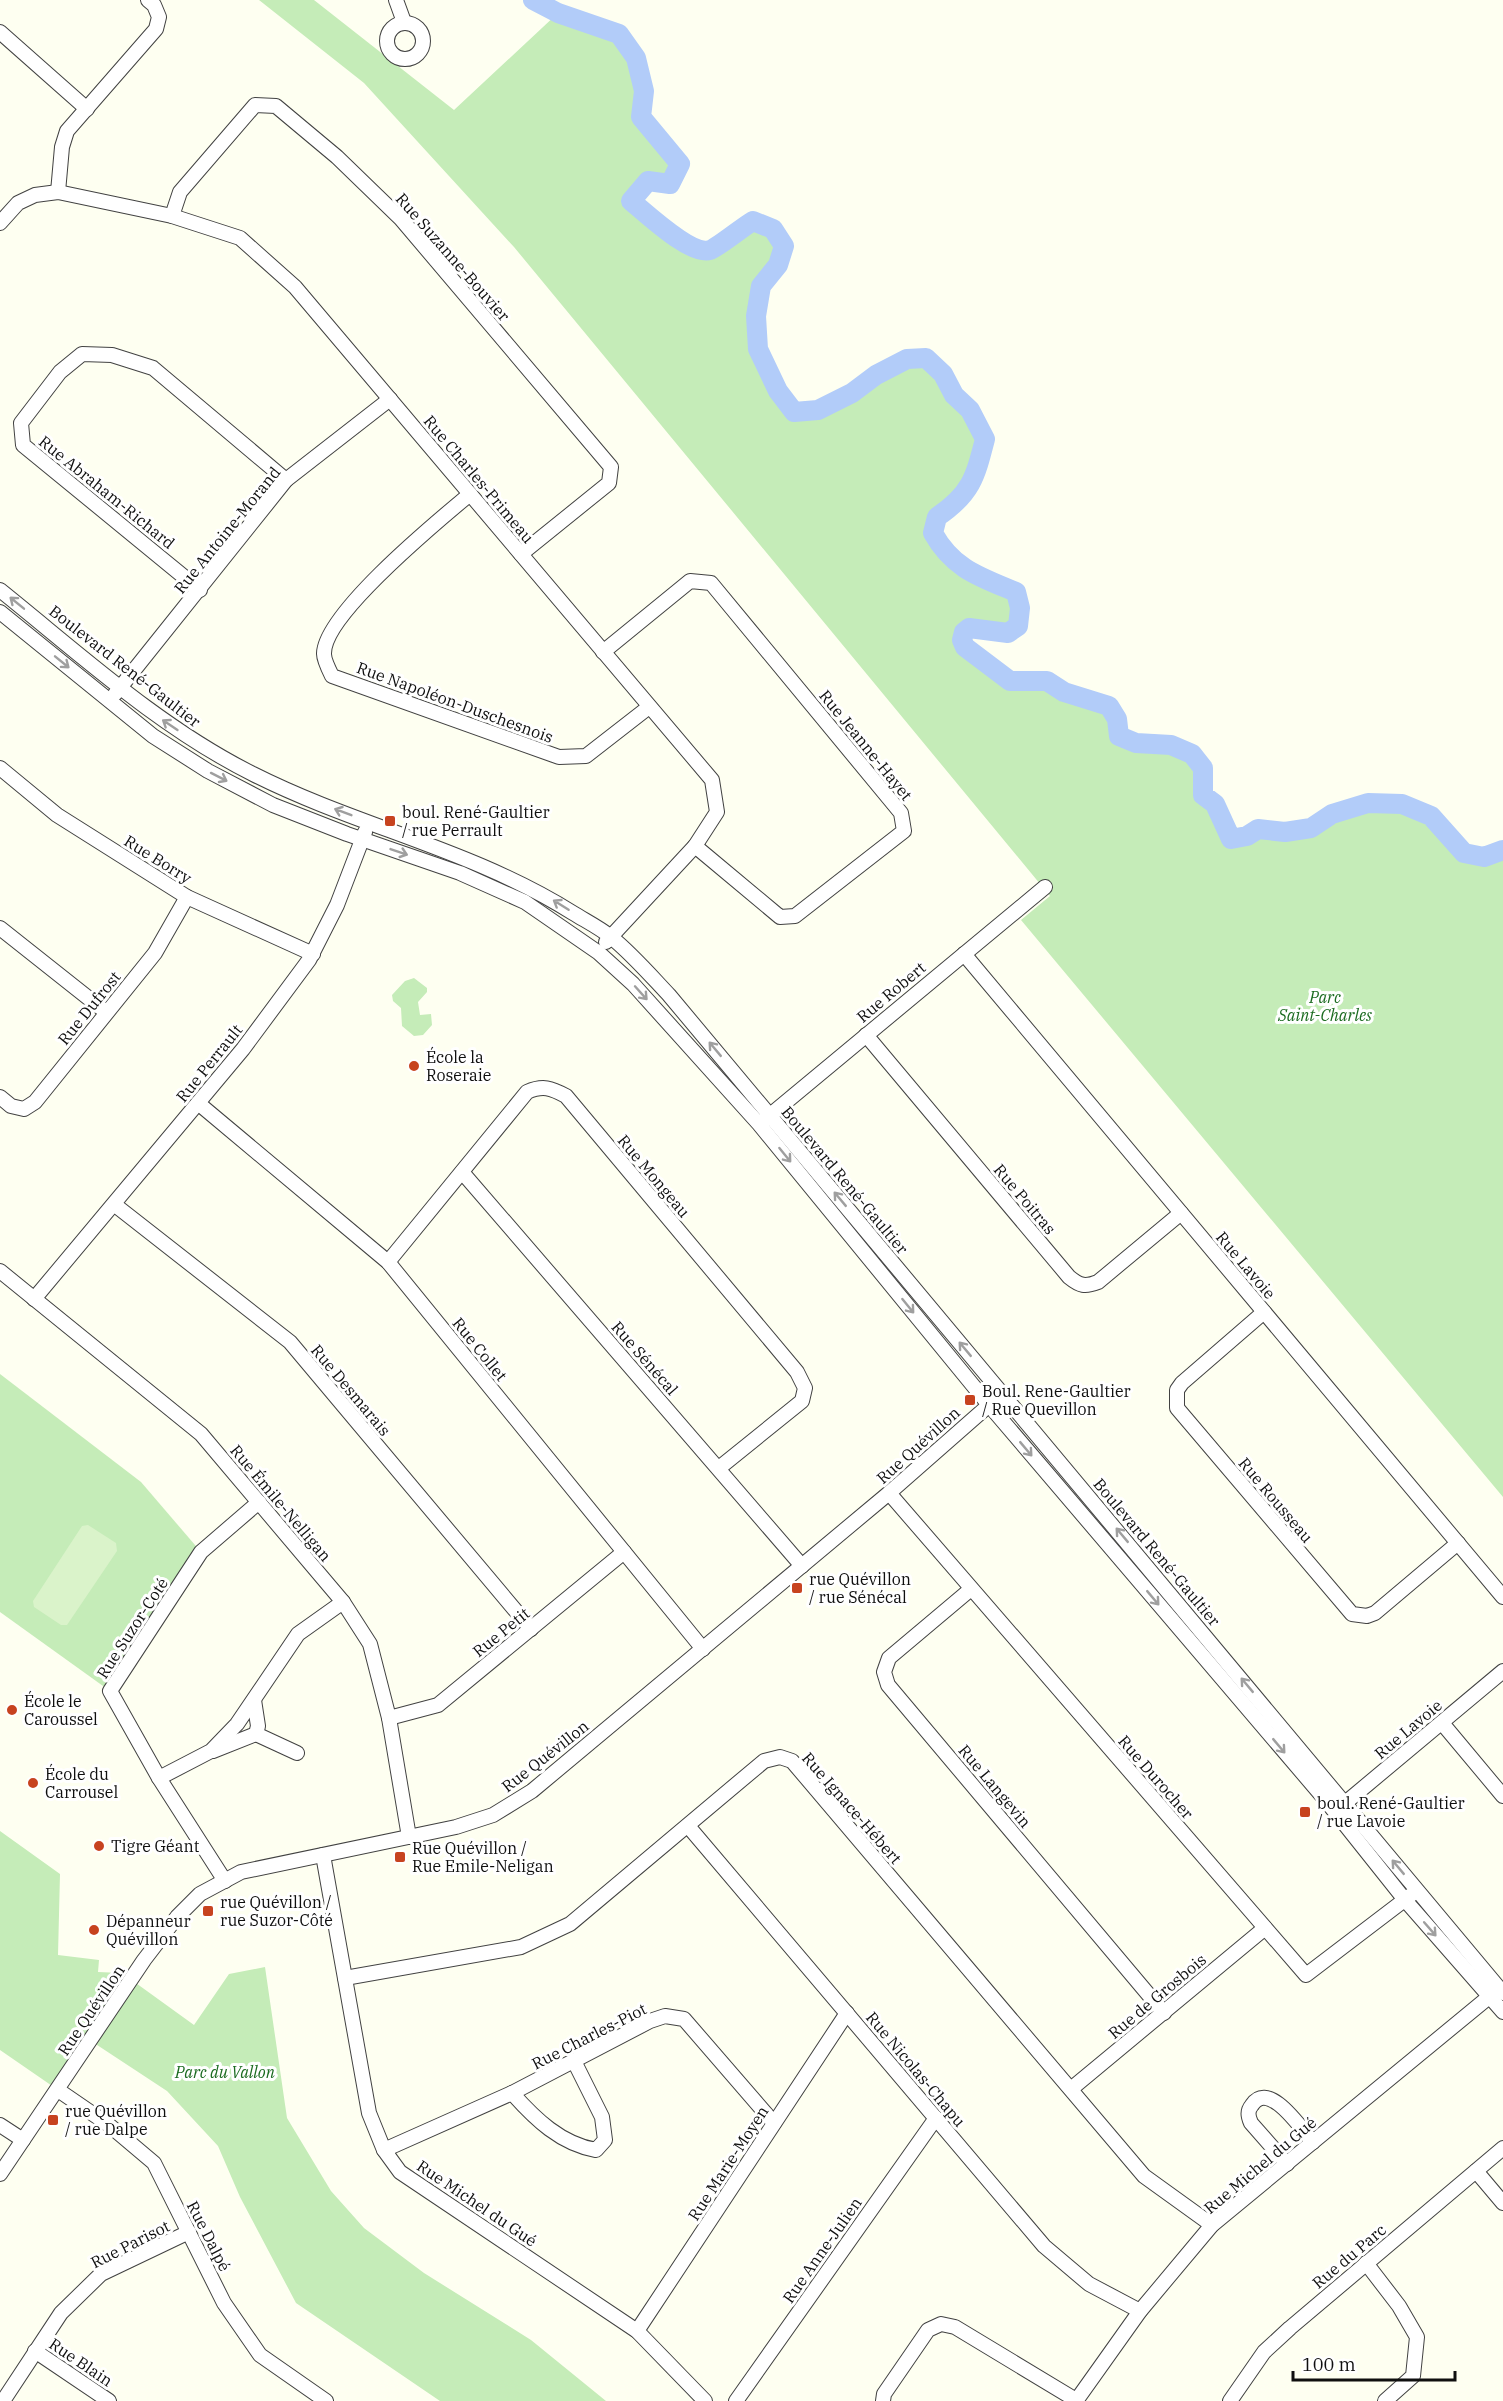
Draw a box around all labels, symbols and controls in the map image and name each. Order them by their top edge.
street label: Rue Suzanne-Bouvier [392,189,514,325]
street label: Rue Charles-Primeau [420,411,538,547]
street label: Rue Abraham-Richard [35,431,179,553]
street label: Rue Antoine-Morand [170,462,285,598]
one-way arrow [9,597,25,610]
street label: Boulevard René-Gaultier [45,601,205,731]
one-way arrow [53,656,69,669]
street label: Rue Napoléon-Duschesnois [354,657,556,747]
street label: Rue Jeanne-Hayet [815,686,917,805]
one-way arrow [161,718,178,731]
one-way arrow [210,771,227,783]
place label: boul. René-Gaultier / rue Perrault [402,802,550,840]
one-way arrow [335,805,353,816]
marker: boul. René-Gaultier / rue Perrault [383,814,397,828]
street label: Rue Borry [121,830,196,888]
one-way arrow [389,847,408,858]
one-way arrow [553,899,570,911]
street label: Rue Robert [853,957,930,1027]
street label: Rue Dufrost [53,967,125,1049]
one-way arrow [634,986,648,1001]
park label: Parc Saint-Charles [1277,987,1372,1025]
street label: Rue Perrault [172,1020,247,1106]
one-way arrow [708,1042,722,1057]
place label: École la Roseraie [426,1046,491,1085]
marker: École la Roseraie [407,1059,421,1073]
street label: Boulevard René-Gaultier [777,1102,913,1258]
street label: Rue Mongeau [614,1131,694,1222]
one-way arrow [778,1147,791,1163]
street label: Rue Poitras [990,1160,1060,1238]
one-way arrow [833,1192,847,1207]
street label: Rue Lavoie [1212,1227,1280,1303]
one-way arrow [901,1298,915,1313]
street label: Rue Collet [448,1313,512,1385]
street label: Rue Sénécal [607,1317,683,1399]
street label: Rue Desmarais [307,1340,395,1440]
one-way arrow [958,1341,971,1357]
place label: Boul. Rene-Gaultier / Rue Quevillon [982,1381,1131,1419]
marker: Boul. Rene-Gaultier / Rue Quevillon [963,1393,977,1407]
street label: Rue Quévillon [872,1402,964,1488]
street label: Rue Émile-Nelligan [226,1440,336,1566]
one-way arrow [1020,1441,1033,1457]
street label: Rue Rousseau [1235,1453,1318,1547]
street label: Boulevard René-Gaultier [1089,1474,1225,1630]
one-way arrow [1115,1527,1128,1543]
place label: rue Quévillon / rue Sénécal [809,1569,911,1607]
street label: Rue Suzor-Coté [92,1574,172,1682]
marker: rue Quévillon / rue Sénécal [790,1581,804,1595]
one-way arrow [1146,1590,1160,1605]
street label: Rue Petit [468,1603,534,1661]
one-way arrow [1240,1677,1253,1693]
place label: École le Caroussel [24,1690,98,1729]
street label: Rue Lavoie [1370,1695,1446,1763]
marker: École le Caroussel [5,1703,19,1717]
street label: Rue Quévillon [497,1716,593,1796]
street label: Rue Durocher [1114,1731,1198,1823]
one-way arrow [1272,1738,1286,1753]
street label: Rue Langevin [954,1740,1036,1832]
street label: Rue Ignace-Hébert [798,1748,906,1868]
place label: École du Carrousel [45,1763,118,1802]
marker: École du Carrousel [26,1776,40,1790]
place label: boul. René-Gaultier / rue Lavoie [1317,1793,1465,1831]
marker: boul. René-Gaultier / rue Lavoie [1298,1805,1312,1819]
place label: Tigre Géant [111,1836,200,1856]
place label: Rue Quévillon / Rue Emile-Neligan [412,1838,554,1876]
marker: Tigre Géant [92,1839,106,1853]
marker: Rue Quévillon / Rue Emile-Neligan [393,1850,407,1864]
one-way arrow [1392,1859,1405,1875]
place label: rue Quévillon / rue Suzor-Côté [220,1892,333,1930]
marker: rue Quévillon / rue Suzor-Côté [201,1904,215,1918]
place label: Dépanneur Quévillon [106,1911,191,1949]
one-way arrow [1423,1921,1437,1936]
marker: Dépanneur Quévillon [87,1923,101,1937]
street label: Rue de Grosbois [1104,1949,1210,2043]
street label: Rue Quévillon [53,1961,129,2059]
street label: Rue Charles-Piot [528,1998,650,2074]
street label: Rue Nicolas-Chapu [862,2007,970,2131]
park label: Parc du Vallon [174,2062,275,2082]
place label: rue Quévillon / rue Dalpe [65,2101,167,2139]
street label: Rue Marie-Moyen [683,2102,773,2224]
street label: Rue Michel du Gué [1200,2112,1320,2218]
marker: rue Quévillon / rue Dalpe [46,2113,60,2127]
street label: Rue Michel du Gué [413,2155,541,2251]
street label: Rue Anne-Julien [778,2193,866,2307]
street label: Rue Dalpé [183,2197,235,2275]
street label: Rue Parisot [87,2215,173,2272]
street label: Rue du Parc [1308,2219,1390,2293]
street label: Rue Blain [45,2333,117,2391]
scale bar [1293,2344,1455,2382]
text: 100 m [1302,2353,1356,2376]

